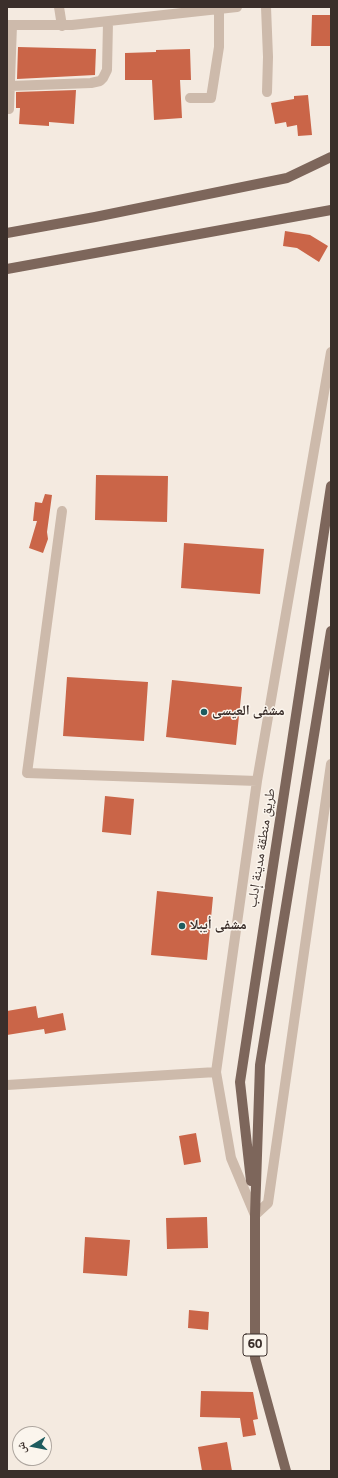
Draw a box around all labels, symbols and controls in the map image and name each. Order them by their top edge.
place label: مشفى العيسى [212,704,285,720]
marker: مشفى العيسى [199,707,209,717]
street label: طريق منطقة مدينة إدلب [244,787,280,909]
place label: مشفى أيبلا [190,918,247,934]
marker: مشفى أيبلا [177,921,187,931]
road number: 60 [243,1334,267,1356]
north arrow [12,1426,52,1466]
text: ش [12,1441,30,1455]

